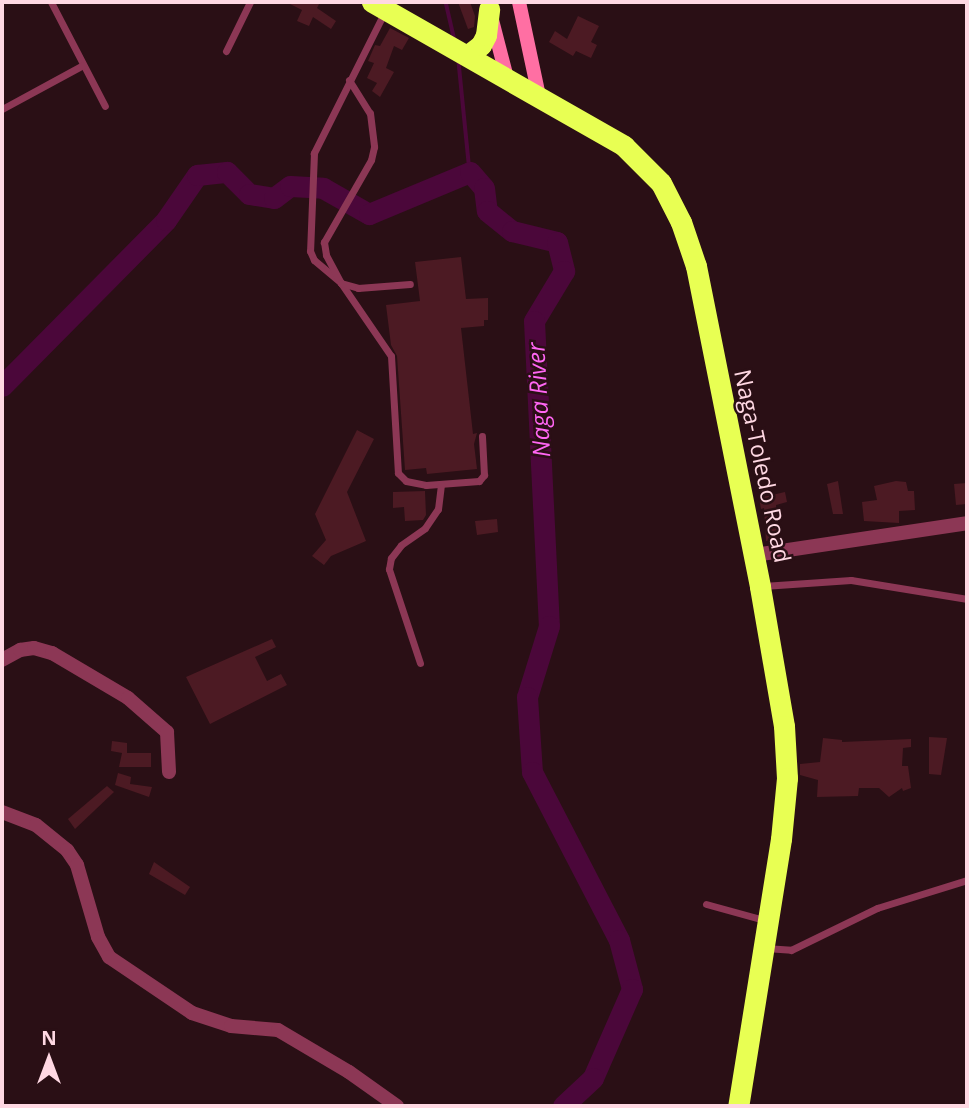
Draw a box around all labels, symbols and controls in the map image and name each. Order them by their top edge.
water label: Naga River [521,342,555,458]
street label: Naga-Toledo Road [729,367,797,565]
north arrow [14,1024,84,1094]
text: N [41,1025,57,1051]

